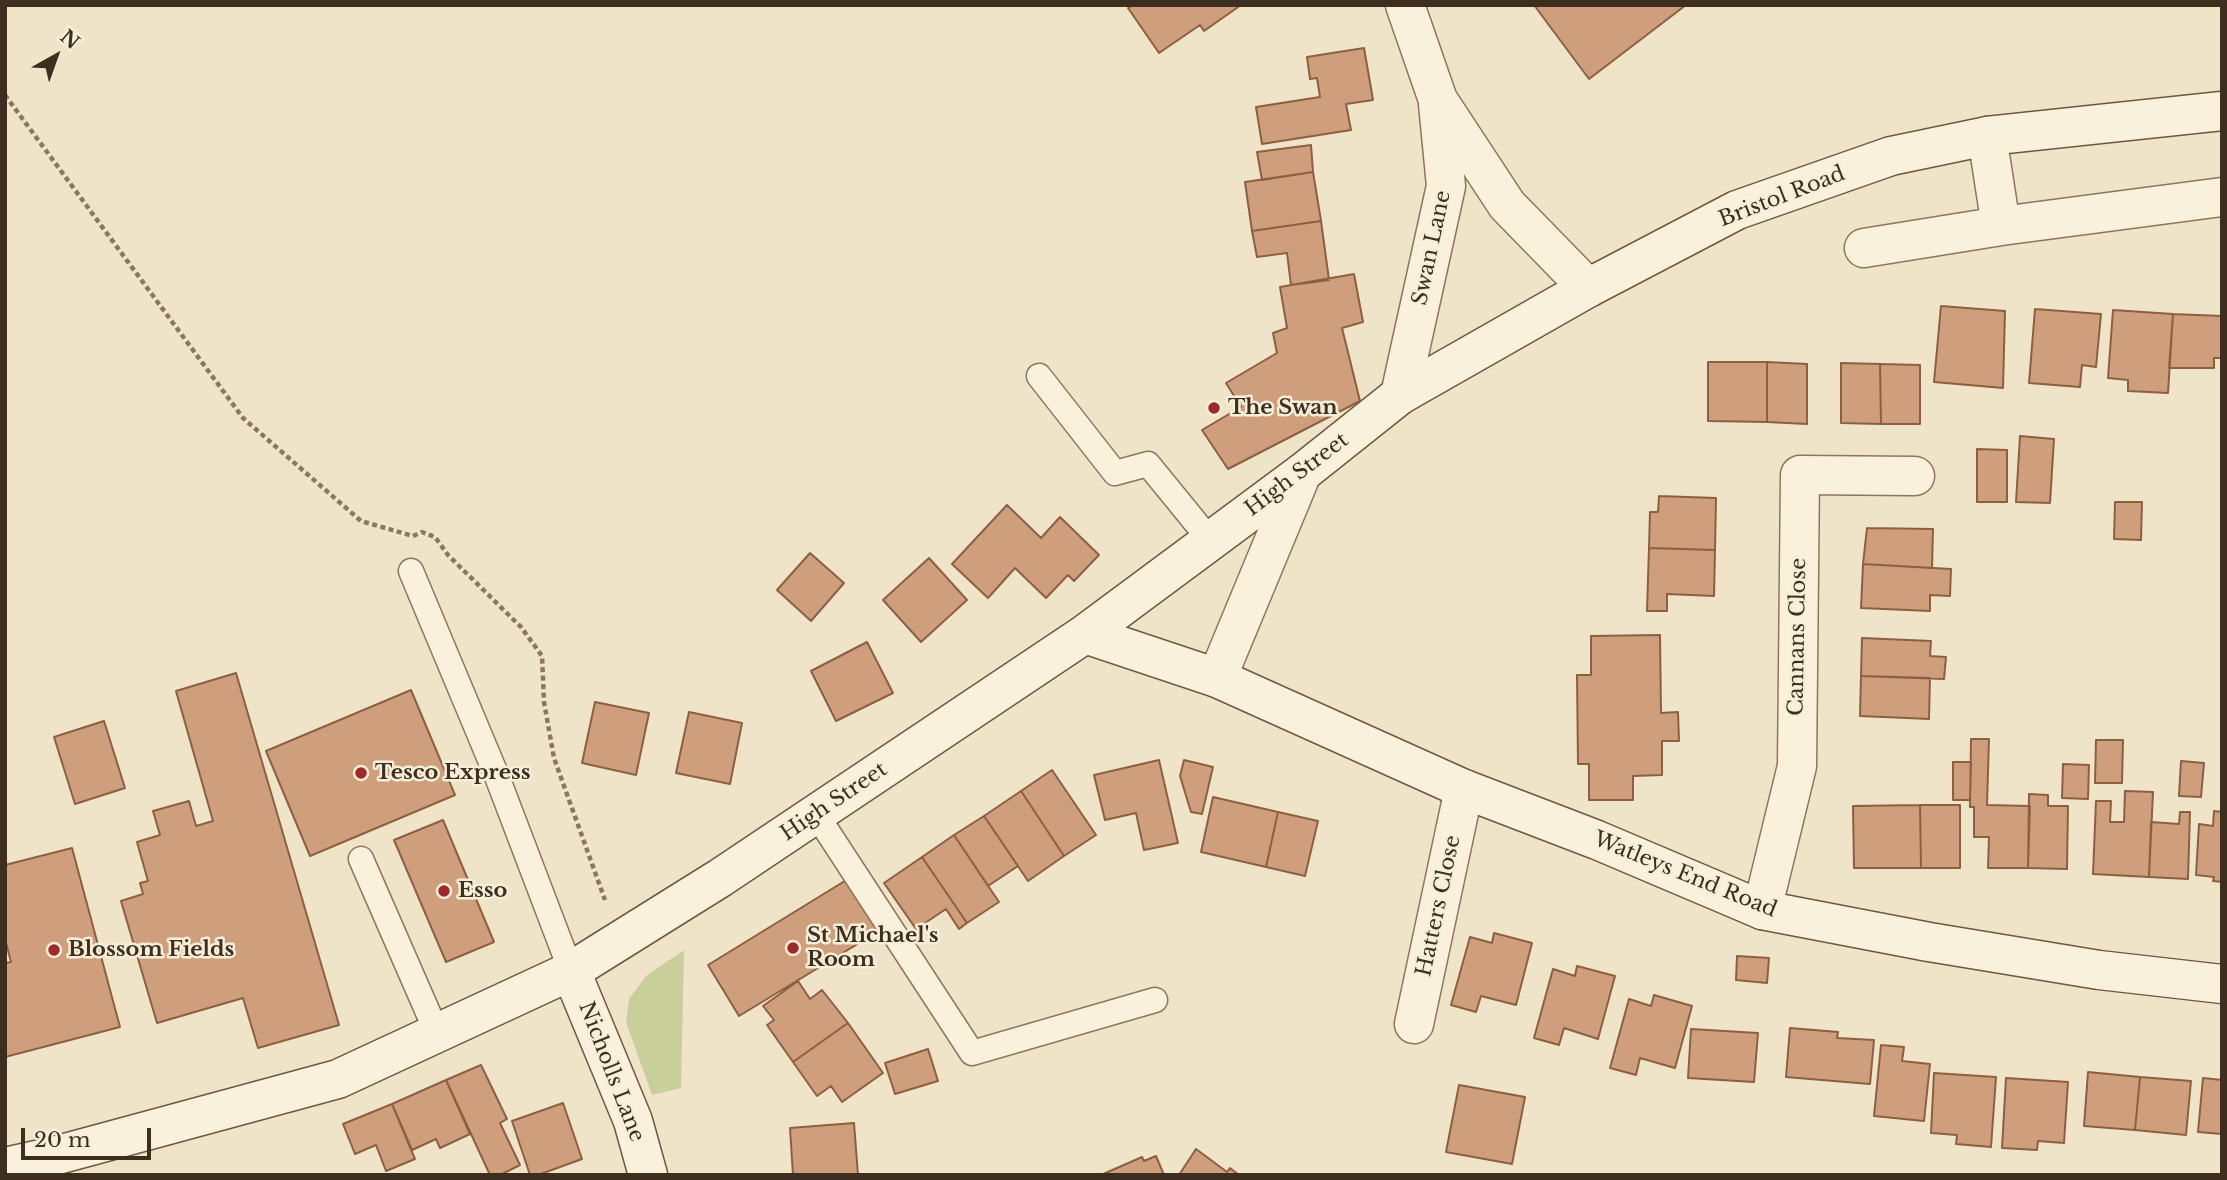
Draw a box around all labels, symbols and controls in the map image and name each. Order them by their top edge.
north arrow [21,21,91,91]
text: N [56,25,84,54]
street label: Bristol Road [1715,161,1849,233]
street label: Swan Lane [1408,188,1456,308]
place label: The Swan [1228,395,1338,421]
marker: The Swan [1206,400,1222,416]
street label: High Street [1240,428,1354,522]
street label: Cannans Close [1784,558,1812,716]
street label: High Street [776,757,892,847]
place label: Tesco Express [375,760,531,786]
marker: Tesco Express [353,765,369,781]
street label: Watleys End Road [1590,827,1780,923]
street label: Hatters Close [1412,833,1466,979]
place label: Esso [458,878,507,904]
marker: Esso [436,883,452,899]
place label: St Michael's Room [807,923,939,973]
place label: Blossom Fields [68,937,234,963]
marker: St Michael's Room [785,940,801,956]
marker: Blossom Fields [46,942,62,958]
street label: Nicholls Lane [573,998,649,1146]
scale bar [24,1114,154,1158]
text: 20 m [34,1127,91,1153]

